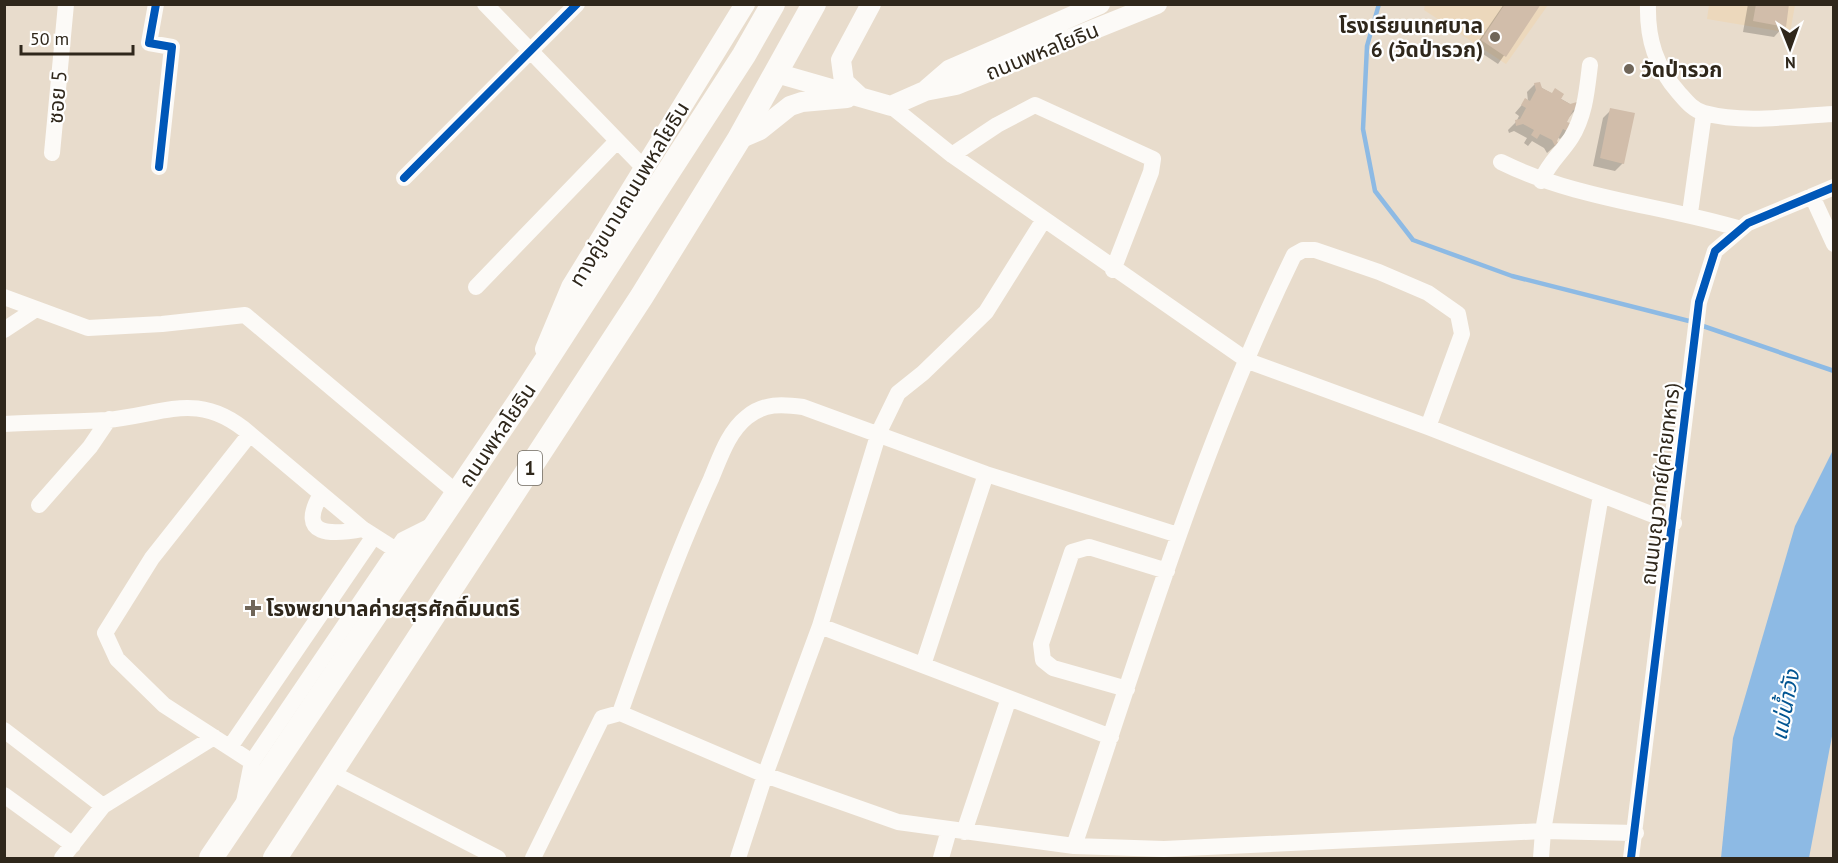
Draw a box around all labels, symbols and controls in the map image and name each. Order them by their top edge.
place label: โรงเรียนเทศบาล 6 (วัดป่ารวก) [1339,12,1483,63]
street label: ถนนพหลโยธิน [981,16,1103,86]
scale bar [21,18,134,56]
north arrow [1760,18,1820,78]
text: 50 m [30,27,69,50]
marker: โรงเรียนเทศบาล 6 (วัดป่ารวก) [1488,30,1502,44]
text: N [1785,53,1796,73]
place label: วัดป่ารวก [1641,56,1722,83]
marker: วัดป่ารวก [1622,62,1636,76]
street label: ซอย 5 [41,69,73,125]
street label: ทางคู่ขนานถนนพหลโยธิน [563,97,695,291]
street label: ถนนพหลโยธิน [452,378,542,492]
street label: ถนนบุญวาทย์(ค่ายทหาร) [1634,381,1686,587]
road number: 1 [518,451,542,485]
place label: โรงพยาบาลค่ายสุรศักดิ์มนตรี [266,595,520,622]
marker: โรงพยาบาลค่ายสุรศักดิ์มนตรี [244,599,262,617]
water label: แม่น้ำวัง [1763,666,1806,743]

